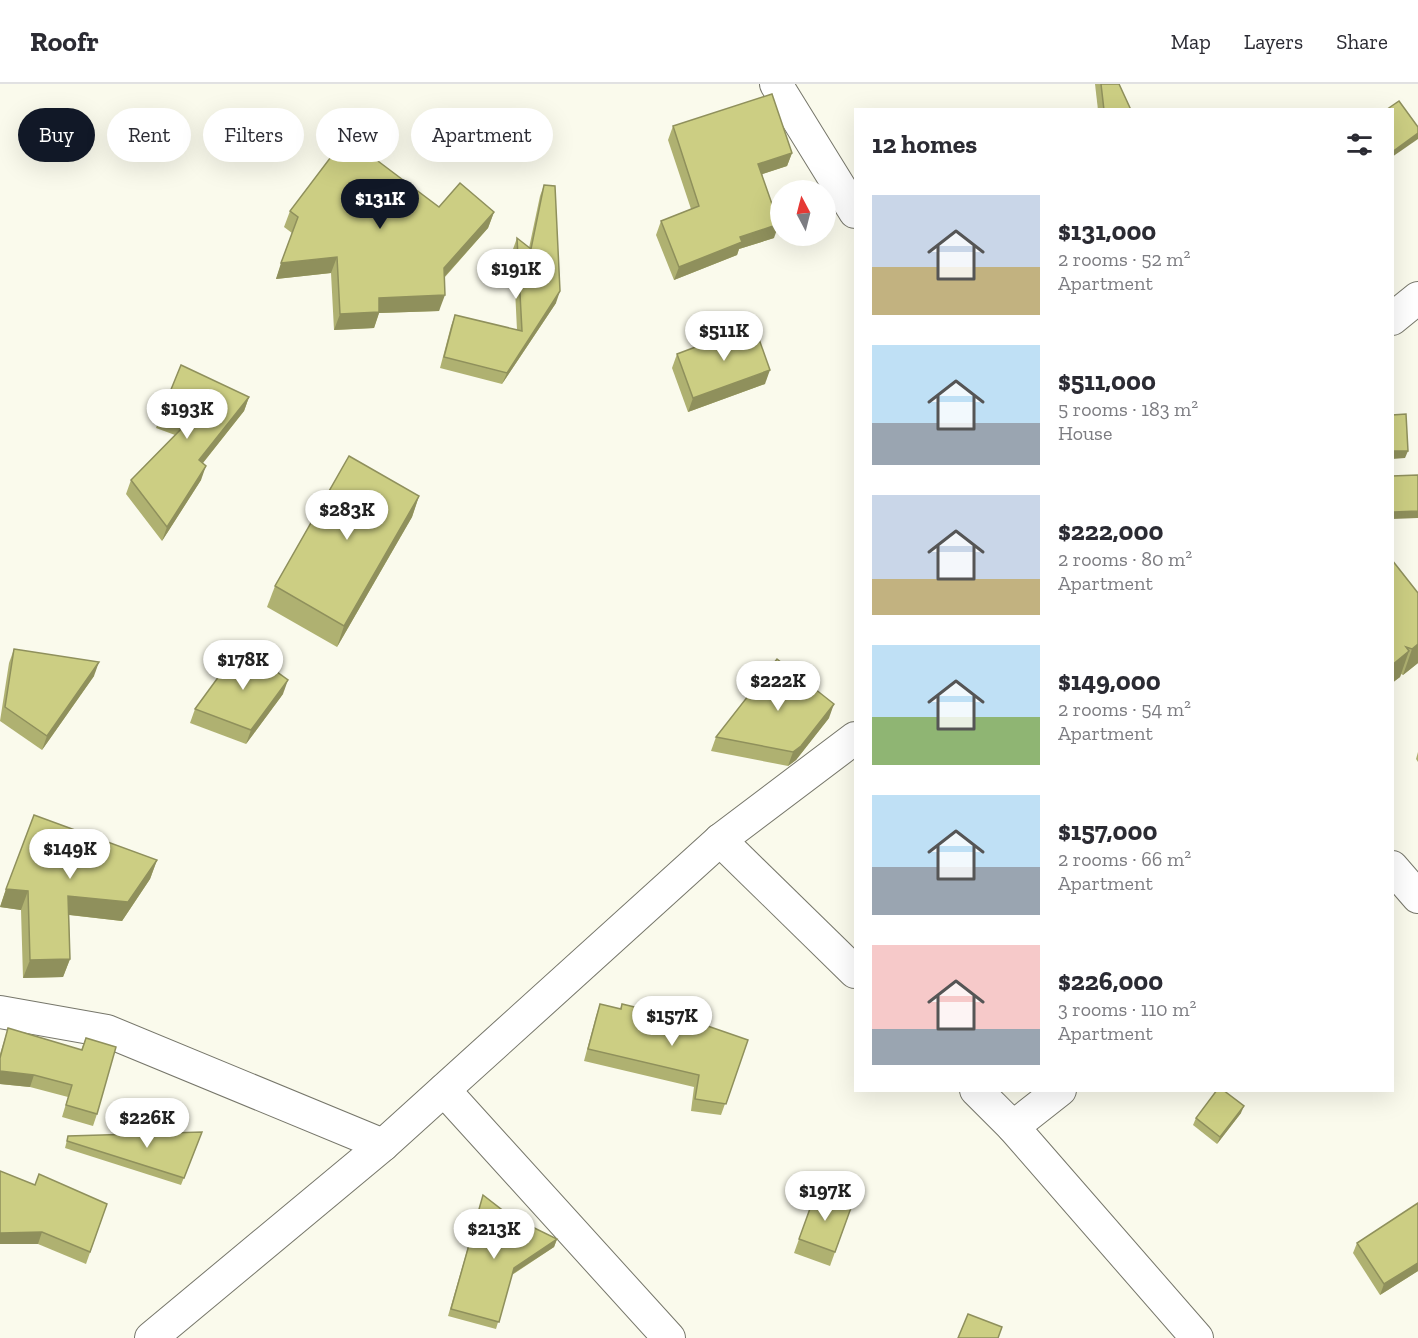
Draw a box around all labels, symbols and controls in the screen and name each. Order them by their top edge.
text: Roofr [30,25,99,58]
text: Map [1171,29,1211,54]
text: Layers [1244,29,1303,54]
text: Share [1336,29,1388,54]
chip: Buy [18,108,95,162]
chip: Rent [107,108,191,162]
chip: Filters [203,108,304,162]
chip: New [316,108,399,162]
chip: Apartment [411,108,553,162]
text: 12 homes [872,128,977,160]
icon: filters [1343,128,1376,161]
pin: $131K [338,179,422,230]
north arrow [770,180,836,246]
map controls [770,180,836,246]
text: $131K [355,186,405,210]
text: $131,000 [1058,215,1156,247]
icon: home [920,219,992,291]
text: 2 rooms · 52 m² [1058,247,1191,271]
pin: $191K [474,249,558,300]
text: $191K [491,256,541,280]
text: Apartment [1058,271,1153,295]
pin: $511K [682,311,766,362]
text: $511K [699,318,749,342]
text: $511,000 [1058,365,1156,397]
icon: home [920,369,992,441]
pin: $193K [145,389,229,440]
text: $193K [161,396,213,420]
text: 5 rooms · 183 m² [1058,397,1198,421]
text: House [1058,421,1112,445]
pin: $283K [305,490,389,541]
text: $283K [319,497,375,521]
text: $222,000 [1058,515,1163,547]
icon: home [920,519,992,591]
text: 2 rooms · 80 m² [1058,547,1192,571]
text: Apartment [1058,571,1153,595]
pin: $178K [201,640,285,691]
text: $178K [217,647,269,671]
pin: $222K [736,661,820,712]
text: $149,000 [1058,665,1161,697]
text: $222K [750,668,806,692]
icon: home [920,669,992,741]
text: 2 rooms · 54 m² [1058,697,1191,721]
text: Apartment [1058,721,1153,745]
text: $157,000 [1058,815,1157,847]
icon: home [920,819,992,891]
pin: $149K [28,829,112,880]
text: $149K [43,836,97,860]
text: 2 rooms · 66 m² [1058,847,1191,871]
text: Apartment [1058,871,1153,895]
text: $226,000 [1058,965,1163,997]
icon: home [920,969,992,1041]
pin: $157K [630,996,714,1047]
text: 3 rooms · 110 m² [1058,997,1196,1021]
text: $157K [646,1003,698,1027]
text: Apartment [1058,1021,1153,1045]
pin: $226K [105,1098,189,1149]
text: $226K [119,1105,175,1129]
pin: $197K [783,1171,867,1222]
text: $197K [799,1178,851,1202]
pin: $213K [452,1209,536,1260]
text: $213K [468,1216,520,1240]

